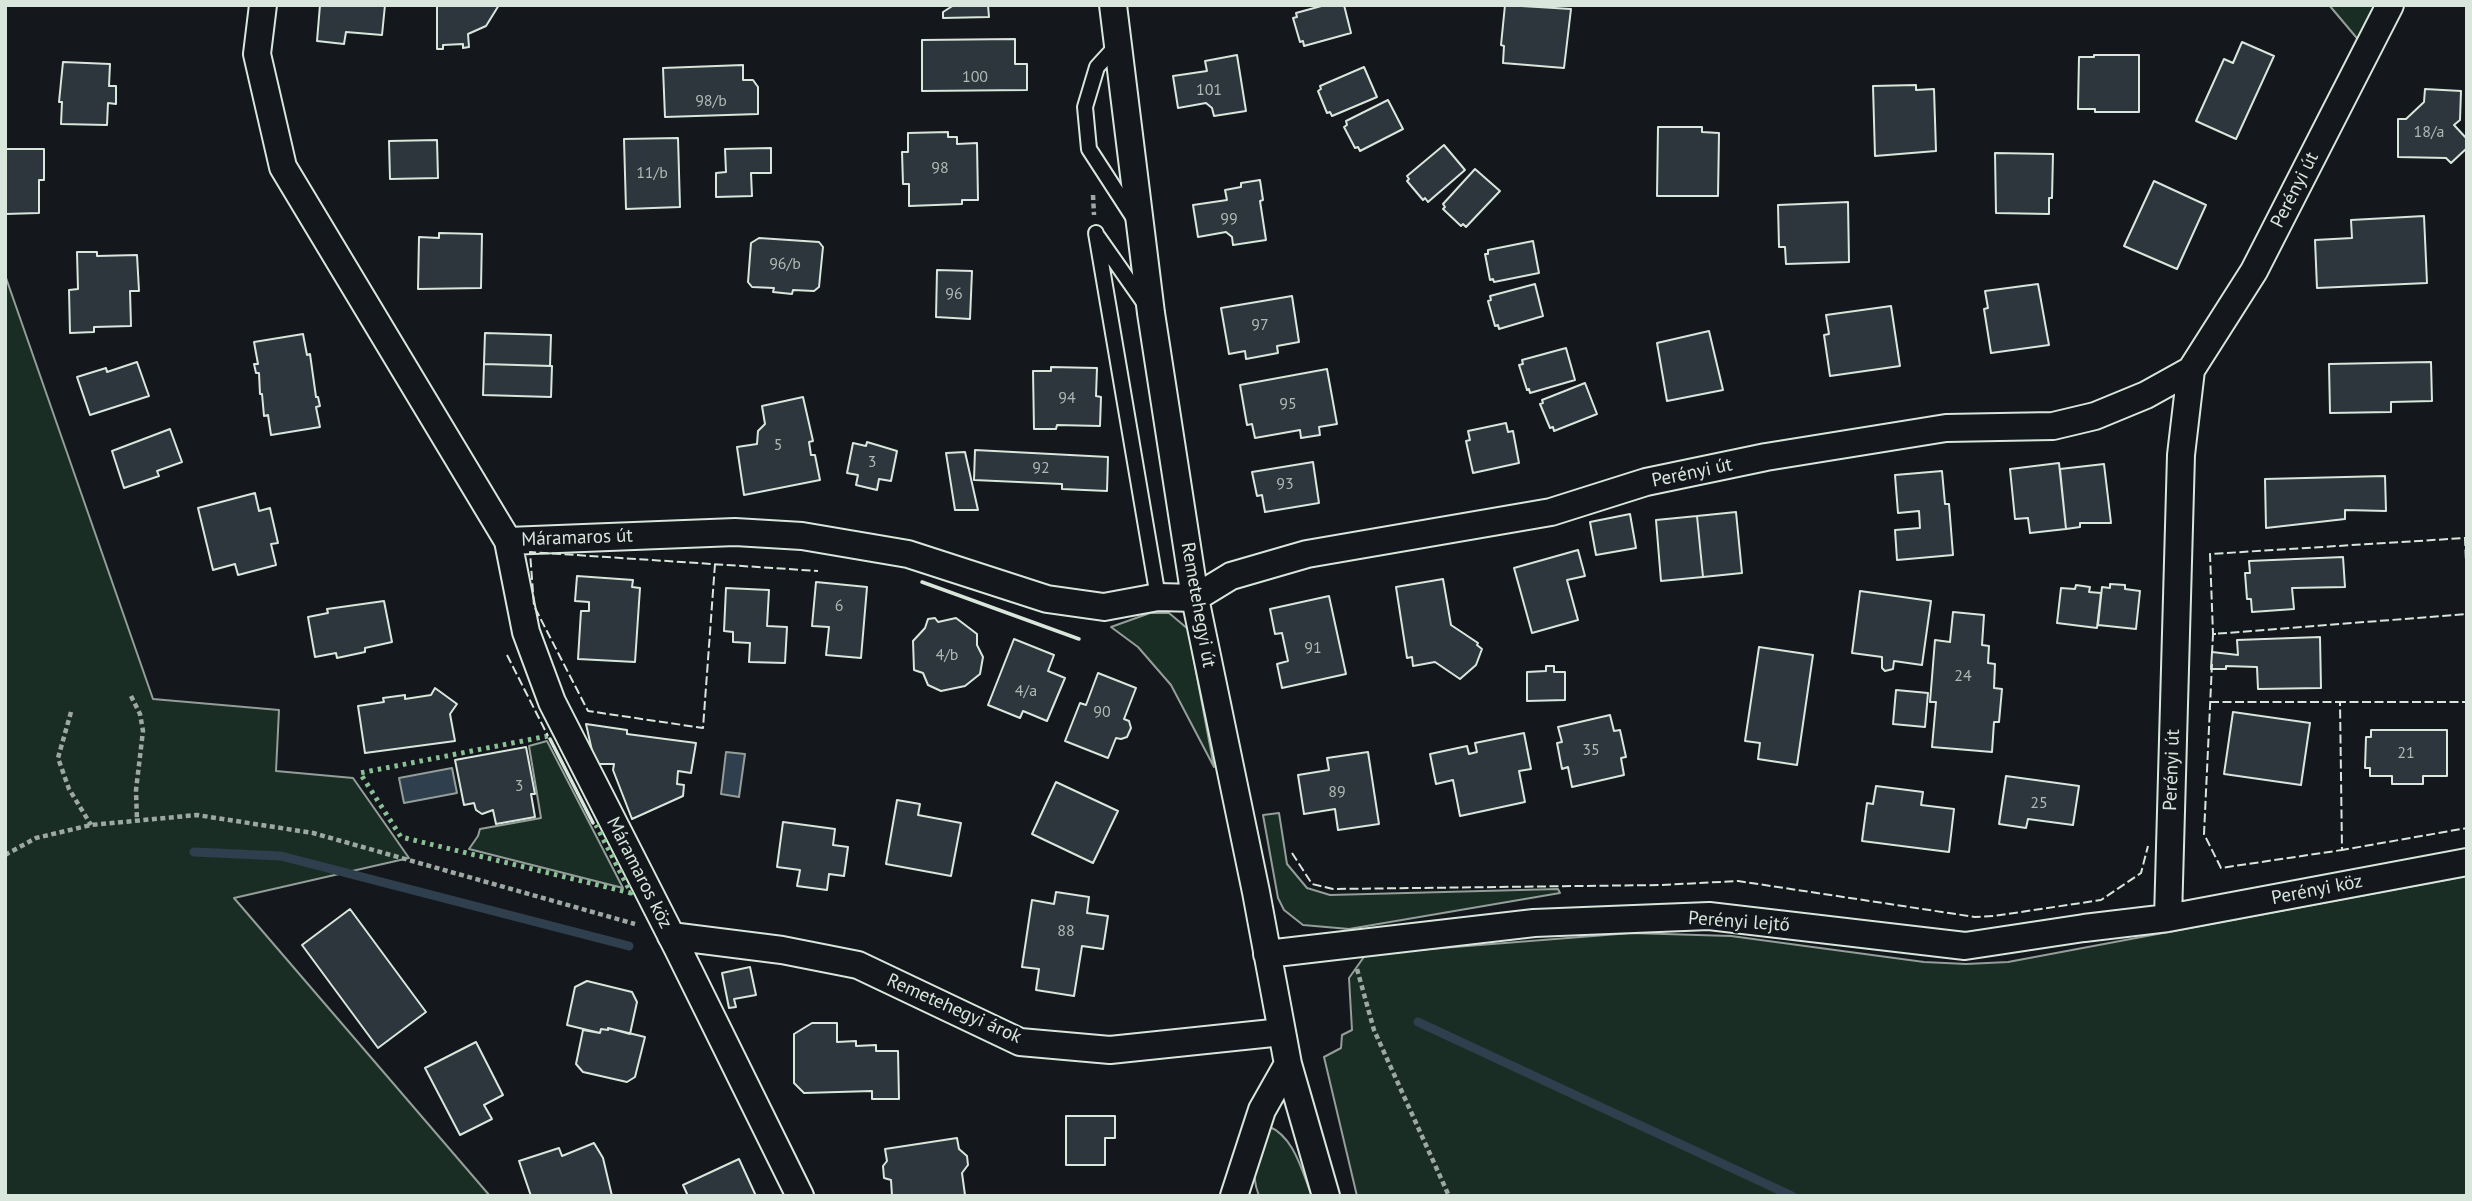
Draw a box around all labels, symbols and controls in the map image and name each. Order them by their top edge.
house number: 100 [962,67,988,87]
house number: 101 [1196,80,1222,100]
house number: 98/b [695,91,727,111]
house number: 18/a [2413,122,2445,142]
street label: Perényi út [2266,148,2324,232]
house number: 98 [931,158,949,178]
house number: 11/b [636,163,668,183]
house number: 99 [1220,209,1238,229]
house number: 96/b [769,254,801,274]
house number: 96 [945,284,963,304]
house number: 97 [1251,315,1269,335]
house number: 94 [1058,388,1076,408]
house number: 95 [1279,394,1297,414]
house number: 5 [774,435,782,455]
house number: 3 [868,452,876,472]
street label: Perényi út [1650,453,1734,493]
house number: 92 [1032,458,1050,478]
house number: 93 [1276,474,1294,494]
street label: Máramaros út [521,525,633,551]
street label: Remetehegyi út [1176,541,1220,669]
house number: 6 [835,596,843,616]
house number: 91 [1304,638,1322,658]
house number: 4/b [935,645,959,665]
house number: 24 [1954,666,1972,686]
house number: 4/a [1015,681,1037,701]
house number: 90 [1093,702,1111,722]
street label: Perényi út [2159,729,2185,811]
house number: 35 [1582,740,1600,760]
house number: 21 [2397,743,2415,763]
house number: 3 [515,776,523,796]
house number: 89 [1328,782,1346,802]
house number: 25 [2030,793,2048,813]
street label: Máramaros köz [601,813,677,933]
street label: Perényi köz [2269,870,2365,910]
street label: Perényi lejtő [1687,907,1791,937]
house number: 88 [1057,921,1075,941]
street label: Remetehegyi árok [883,969,1025,1049]

